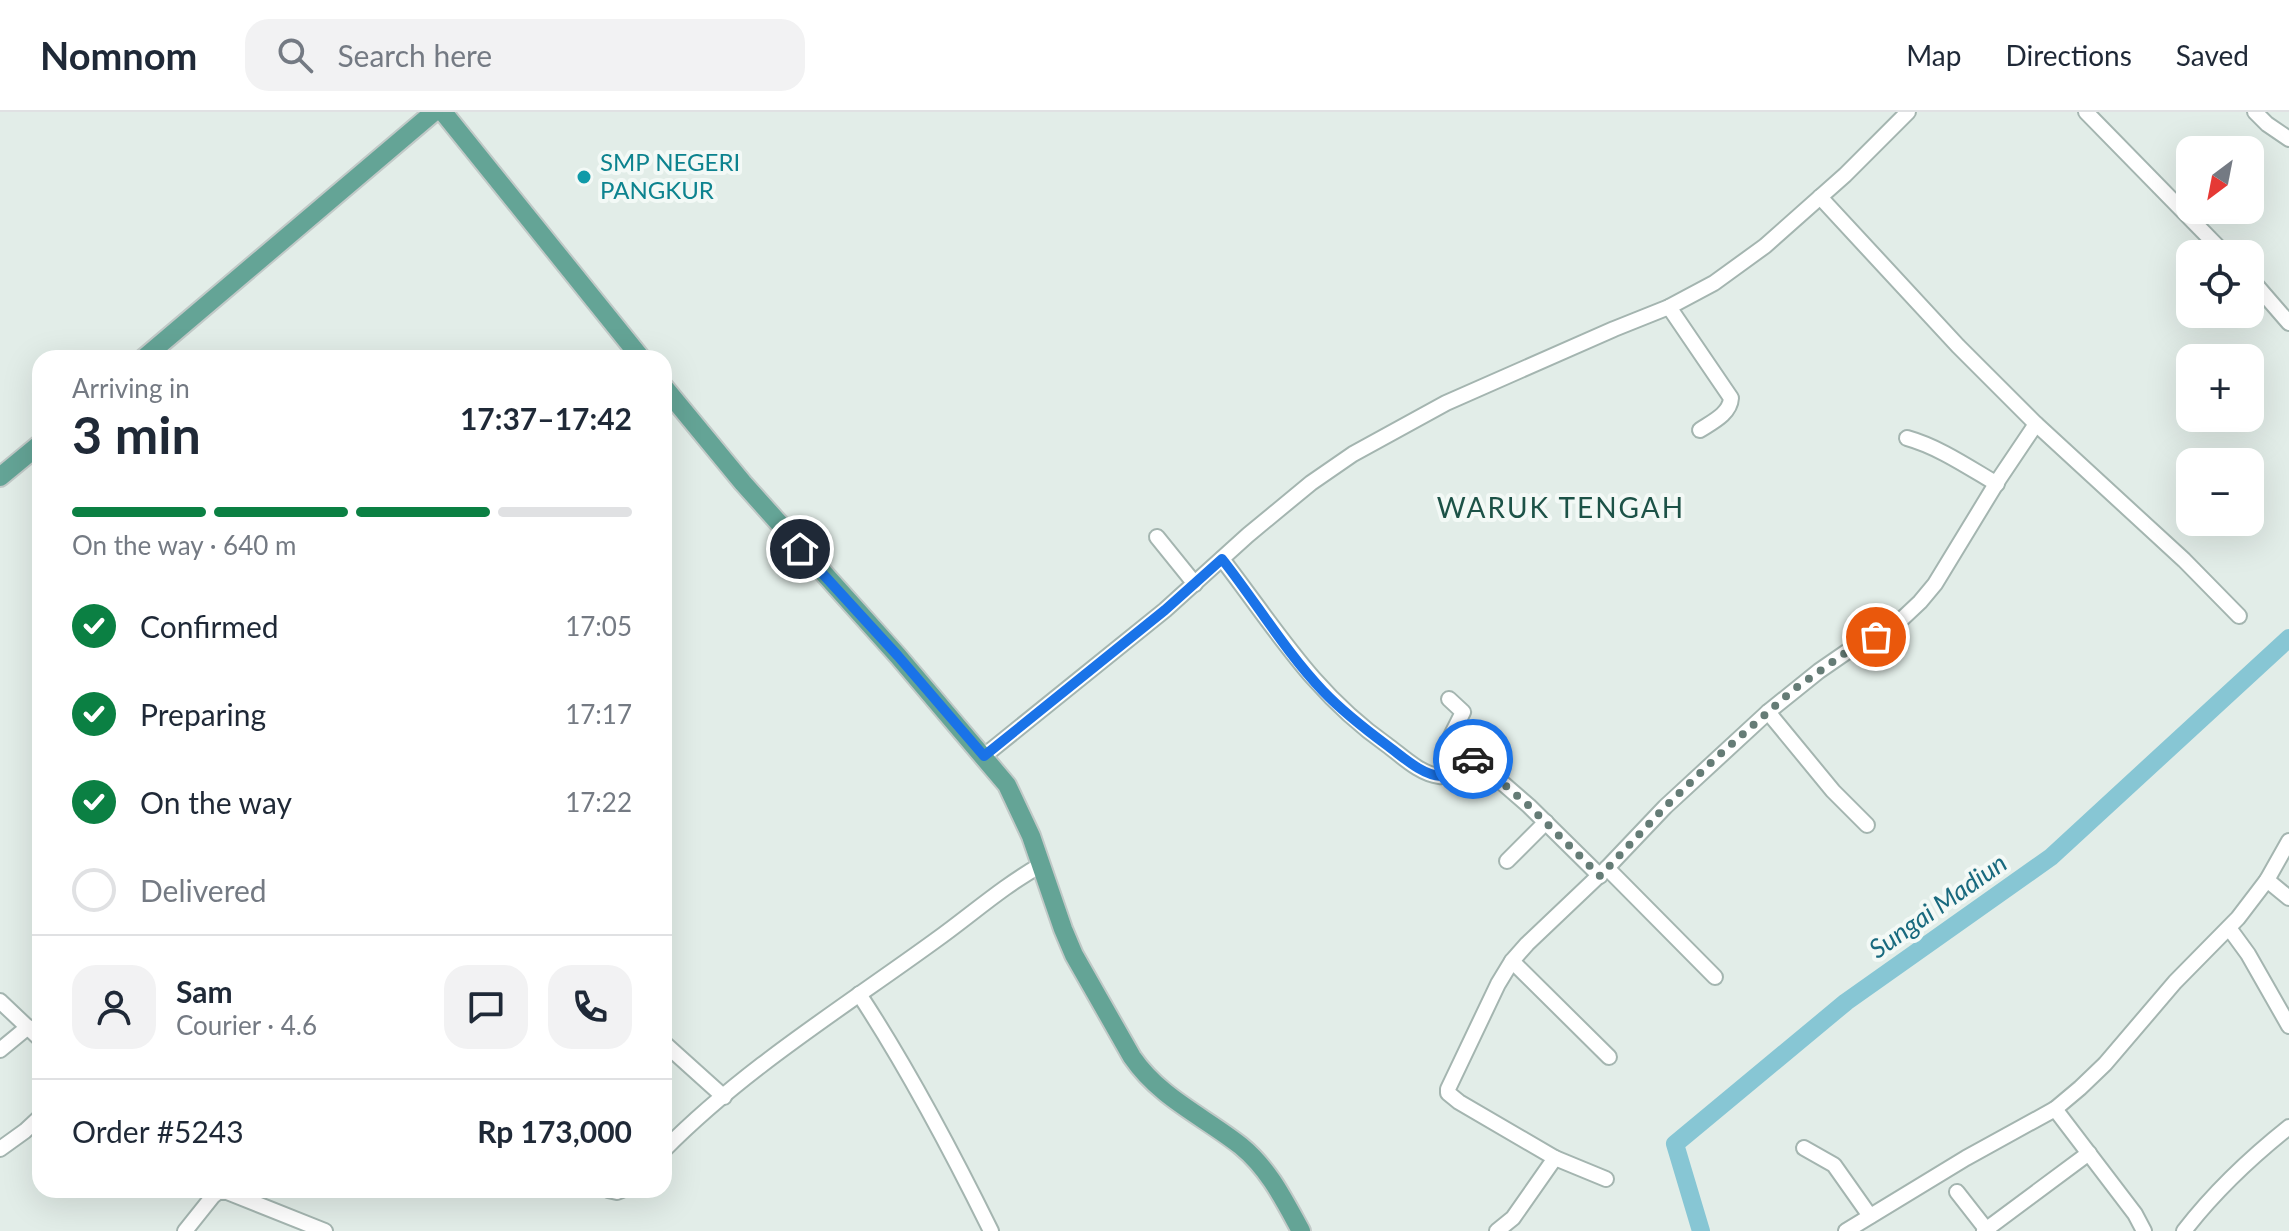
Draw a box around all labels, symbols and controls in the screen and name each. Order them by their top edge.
search box [245,19,805,91]
text: Nomnom [40,32,197,78]
icon: search [273,33,317,77]
text: Search here [337,37,492,73]
text: Map [1906,38,1961,72]
text: Directions [2005,38,2132,72]
text: Saved [2176,38,2249,72]
north arrow [2176,136,2264,224]
map controls [2176,136,2264,536]
place label: SMP NEGERI PANGKUR [600,147,740,204]
marker: SMP NEGERI PANGKUR [575,168,593,186]
button: locate [2176,240,2264,328]
button: + [2176,344,2264,432]
text: Arriving in [72,372,190,404]
text: 17:37–17:42 [460,400,632,436]
text: 3 min [72,403,201,465]
button: − [2176,448,2264,536]
district label: WARUK TENGAH [1437,490,1685,524]
pin [766,515,834,583]
icon: home [778,527,822,571]
text: On the way · 640 m [72,529,296,561]
pin [1842,603,1910,671]
icon: check [72,604,116,648]
text: Confirmed [140,608,279,644]
text: 17:05 [565,610,632,642]
icon: bag [1854,615,1898,659]
icon: check [72,692,116,736]
text: Preparing [140,696,266,732]
text: 17:17 [565,698,632,730]
courier [1433,719,1513,799]
icon: car [1451,737,1495,781]
icon: check [72,780,116,824]
text: On the way [140,784,292,820]
text: 17:22 [565,786,632,818]
water label: Sungai Madiun [1862,846,2012,964]
text: Delivered [140,872,267,908]
button: person [72,965,156,1049]
button: chat [444,965,528,1049]
button: phone [548,965,632,1049]
text: Sam [176,973,233,1009]
text: Courier · 4.6 [176,1009,317,1041]
text: Order #5243 [72,1113,244,1149]
text: Rp 173,000 [477,1113,632,1149]

